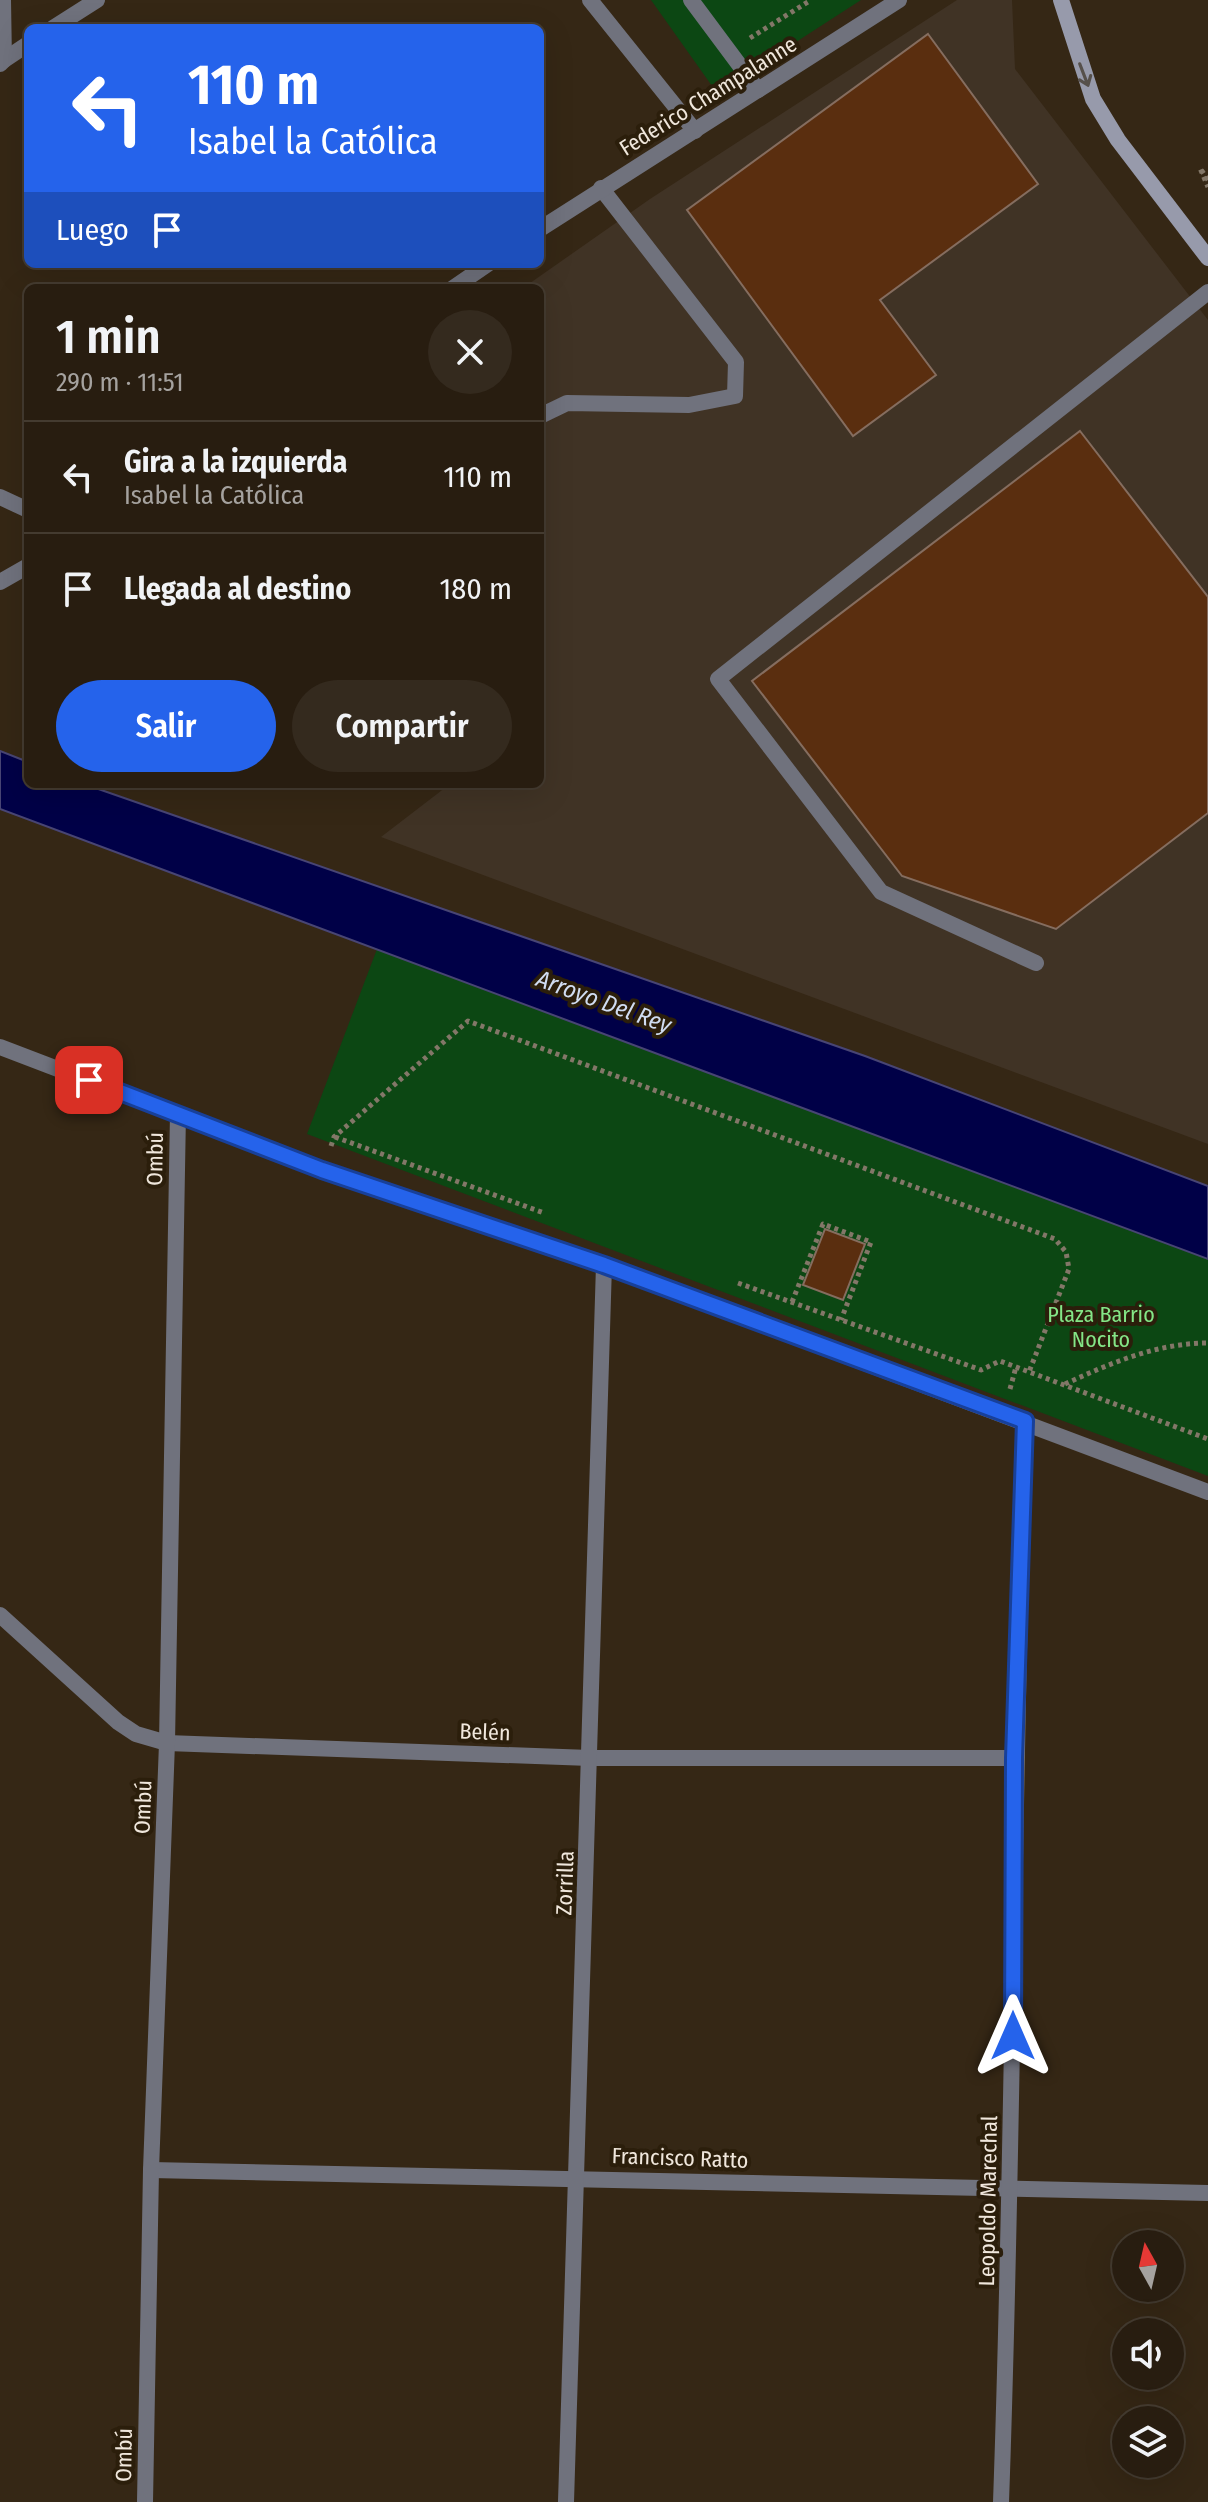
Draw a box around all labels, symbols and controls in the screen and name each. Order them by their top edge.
street label: Federico Champalanne [614,30,802,162]
text: 110 m [188,52,319,119]
icon: left [56,56,160,160]
one-way arrow [1077,62,1092,87]
text: Isabel la Católica [188,120,438,164]
icon: arrive [145,208,189,252]
text: Luego [56,212,129,248]
text: 1 min [56,308,161,366]
button: close [428,310,512,394]
text: 290 m · 11:51 [56,367,184,398]
text: Gira a la izquierda [124,444,347,480]
icon: left [56,455,100,499]
text: 110 m [443,459,512,495]
text: Isabel la Católica [124,480,304,511]
icon: arrive [56,567,100,611]
text: Llegada al destino [124,571,351,607]
text: 180 m [440,571,512,607]
button: Salir [56,680,276,772]
button: Compartir [292,680,512,772]
water label: Arroyo Del Rey [532,964,676,1040]
pin [55,1046,123,1114]
icon: arrive [67,1058,111,1102]
street label: Ombú [141,1132,169,1186]
park label: Plaza Barrio Nocito [1047,1301,1155,1353]
street label: Belén [459,1718,511,1746]
street label: Ombú [129,1780,157,1834]
street label: Zorrilla [550,1850,580,1916]
position arrow [971,1994,1055,2078]
street label: Leopoldo Marechal [973,2115,1003,2287]
street label: Francisco Ratto [611,2142,749,2174]
north arrow [1112,2230,1184,2302]
map controls [1112,2230,1184,2478]
button: sound [1112,2318,1184,2390]
button: layers [1112,2406,1184,2478]
street label: Ombú [110,2428,138,2482]

